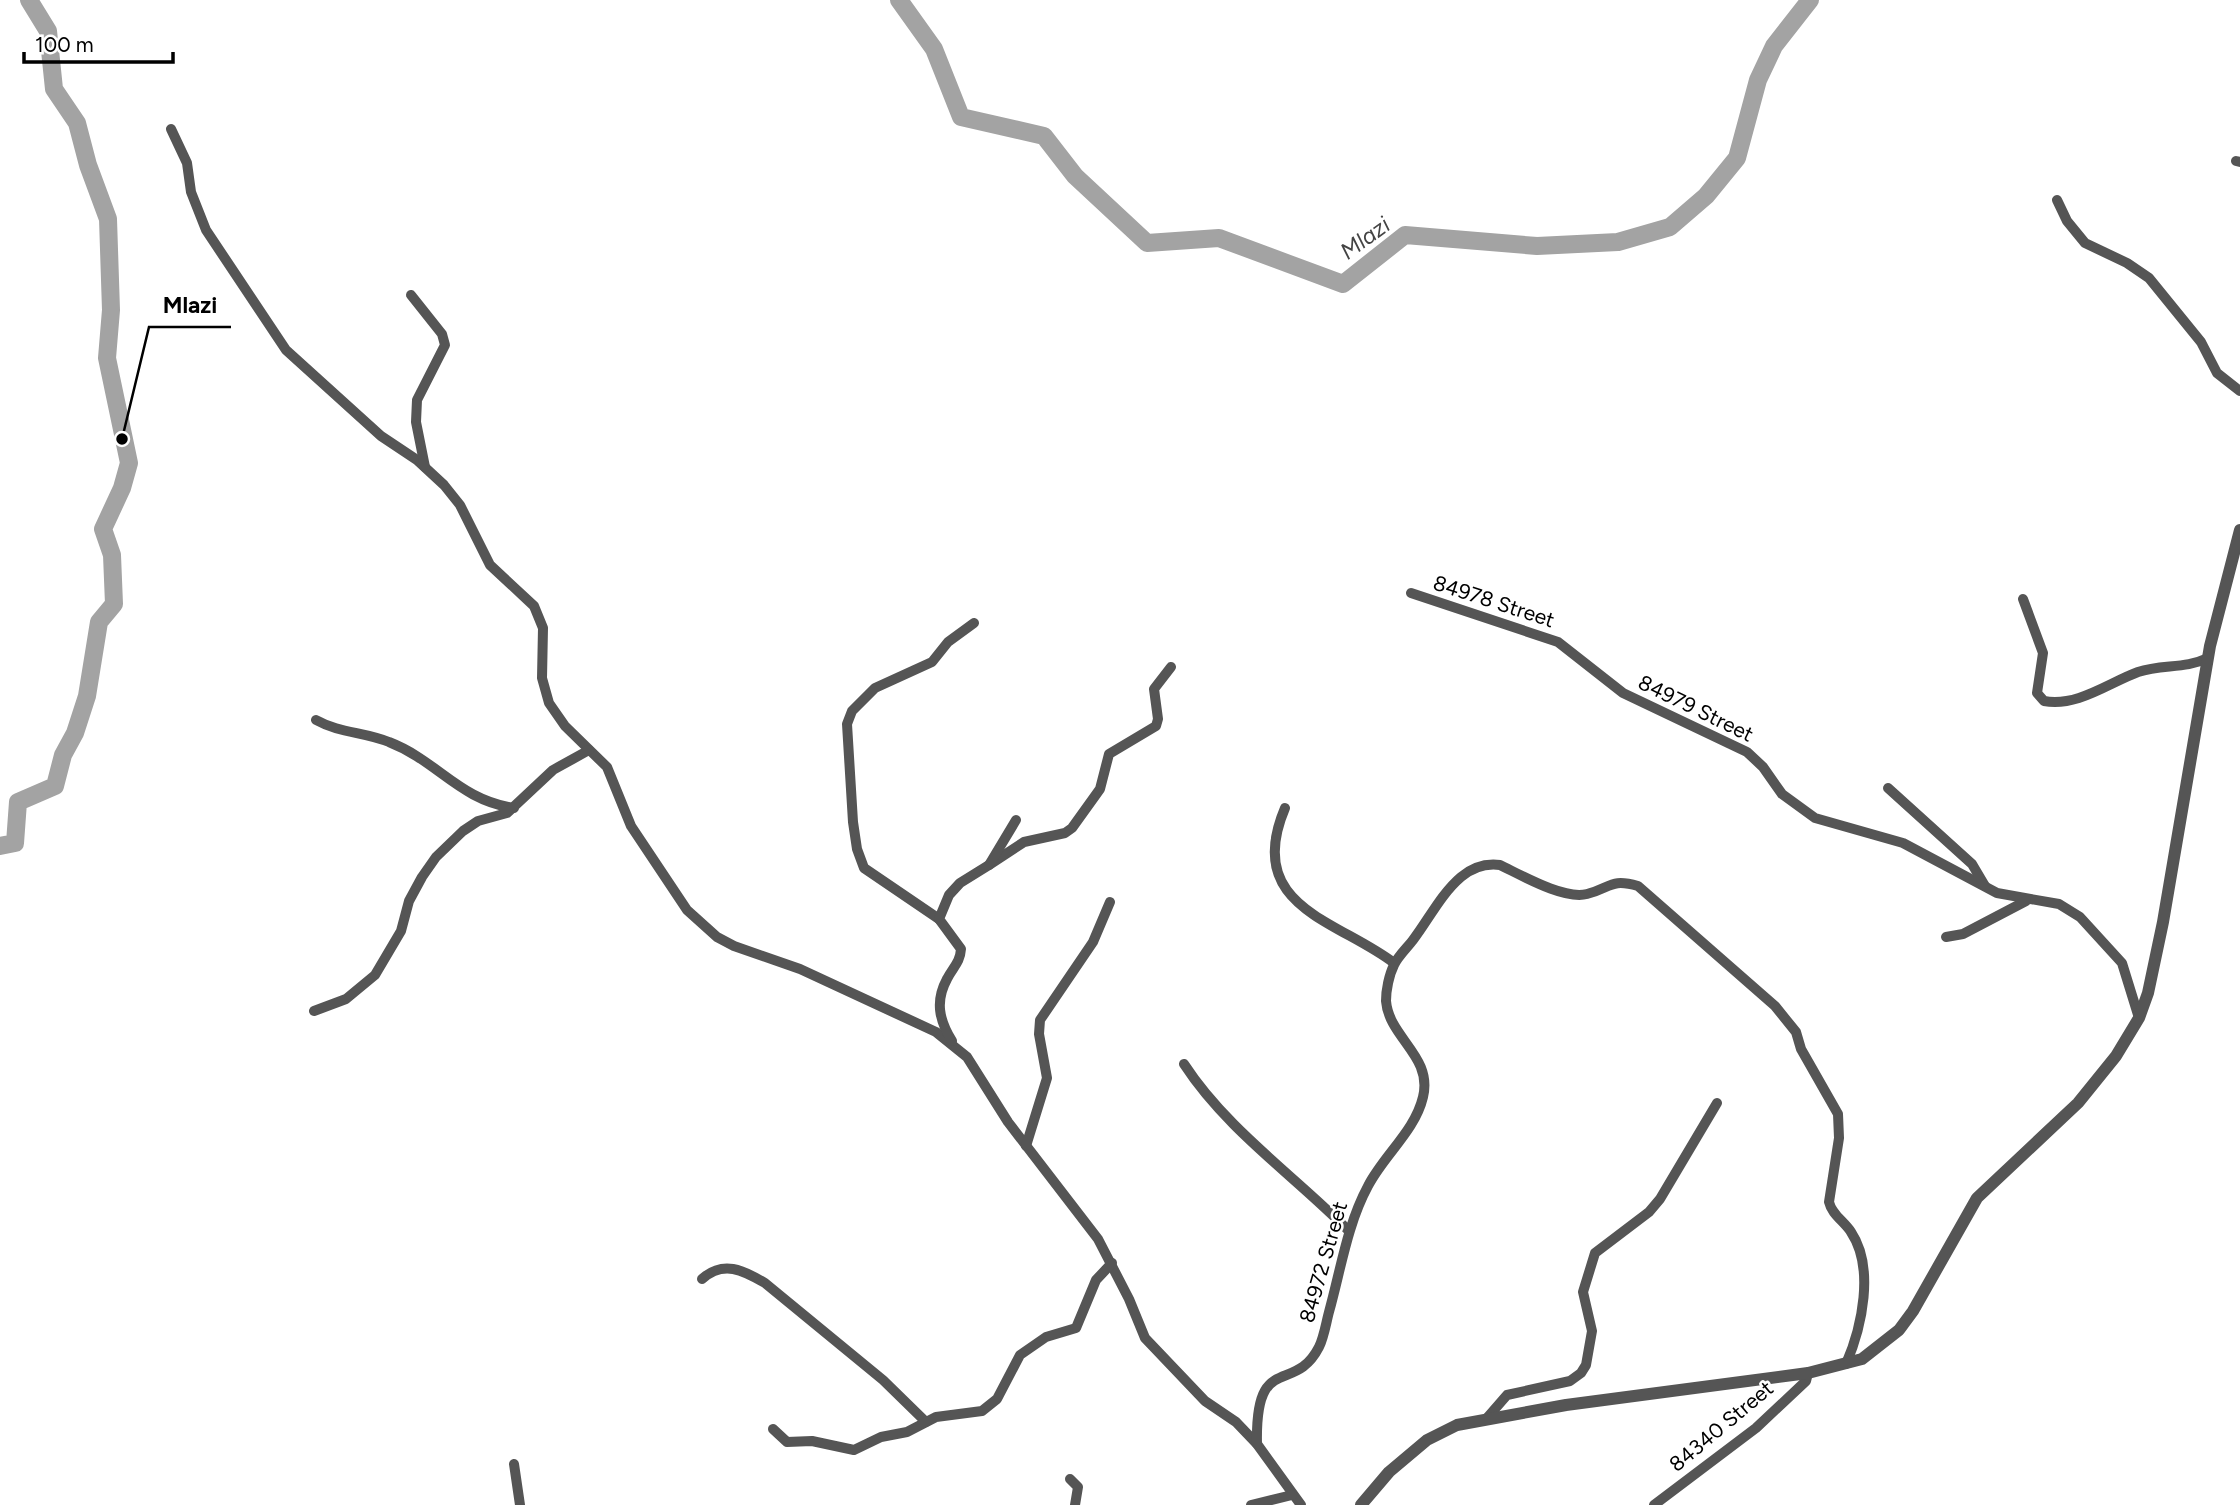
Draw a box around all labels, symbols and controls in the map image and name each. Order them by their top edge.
scale bar [24,21,173,65]
text: 100 m [35,32,94,57]
water label: Mlazi [1335,210,1396,265]
callout: Mlazi [149,283,231,327]
text: Mlazi [163,291,217,319]
street label: 84978 Street [1430,570,1558,632]
street label: 84979 Street [1634,669,1758,747]
street label: 84972 Street [1294,1199,1352,1325]
street label: 84340 Street [1664,1375,1778,1477]

